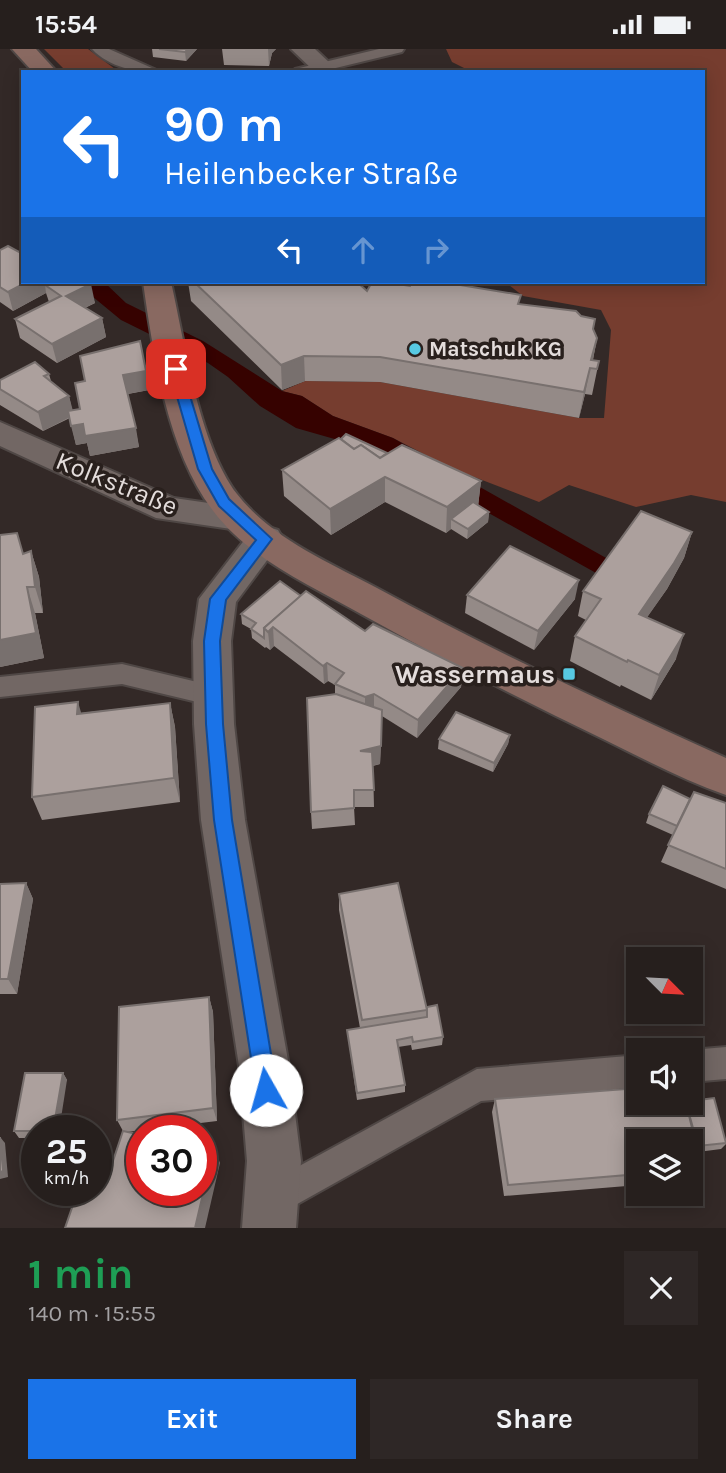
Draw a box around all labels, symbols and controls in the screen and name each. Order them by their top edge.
text: 15:54 [35,9,97,40]
text: 90 m [164,96,284,153]
icon: left [49,98,140,189]
text: Heilenbecker Straße [164,155,458,192]
icon: left [271,231,309,269]
icon: ahead [344,231,382,269]
icon: right [417,231,455,269]
place label: Matschuk KG [429,337,562,361]
pin [146,339,206,399]
marker: Matschuk KG [407,341,423,357]
icon: arrive [157,350,195,388]
street label: Kolkstraße [51,445,182,522]
place label: Wassermaus [395,659,555,690]
marker: Wassermaus [561,666,577,682]
north arrow [626,947,704,1024]
map controls [626,947,703,1206]
button: sound [626,1038,703,1115]
position arrow [229,1053,303,1127]
speed limit sign: 30 [126,1115,217,1206]
button: layers [626,1129,703,1206]
text: 25 [46,1131,87,1172]
text: km/h [44,1167,89,1189]
text: 1 min [28,1249,133,1299]
button: close [624,1251,698,1325]
text: 140 m · 15:55 [28,1300,156,1327]
button: Exit [28,1379,356,1459]
button: Share [370,1379,698,1459]

